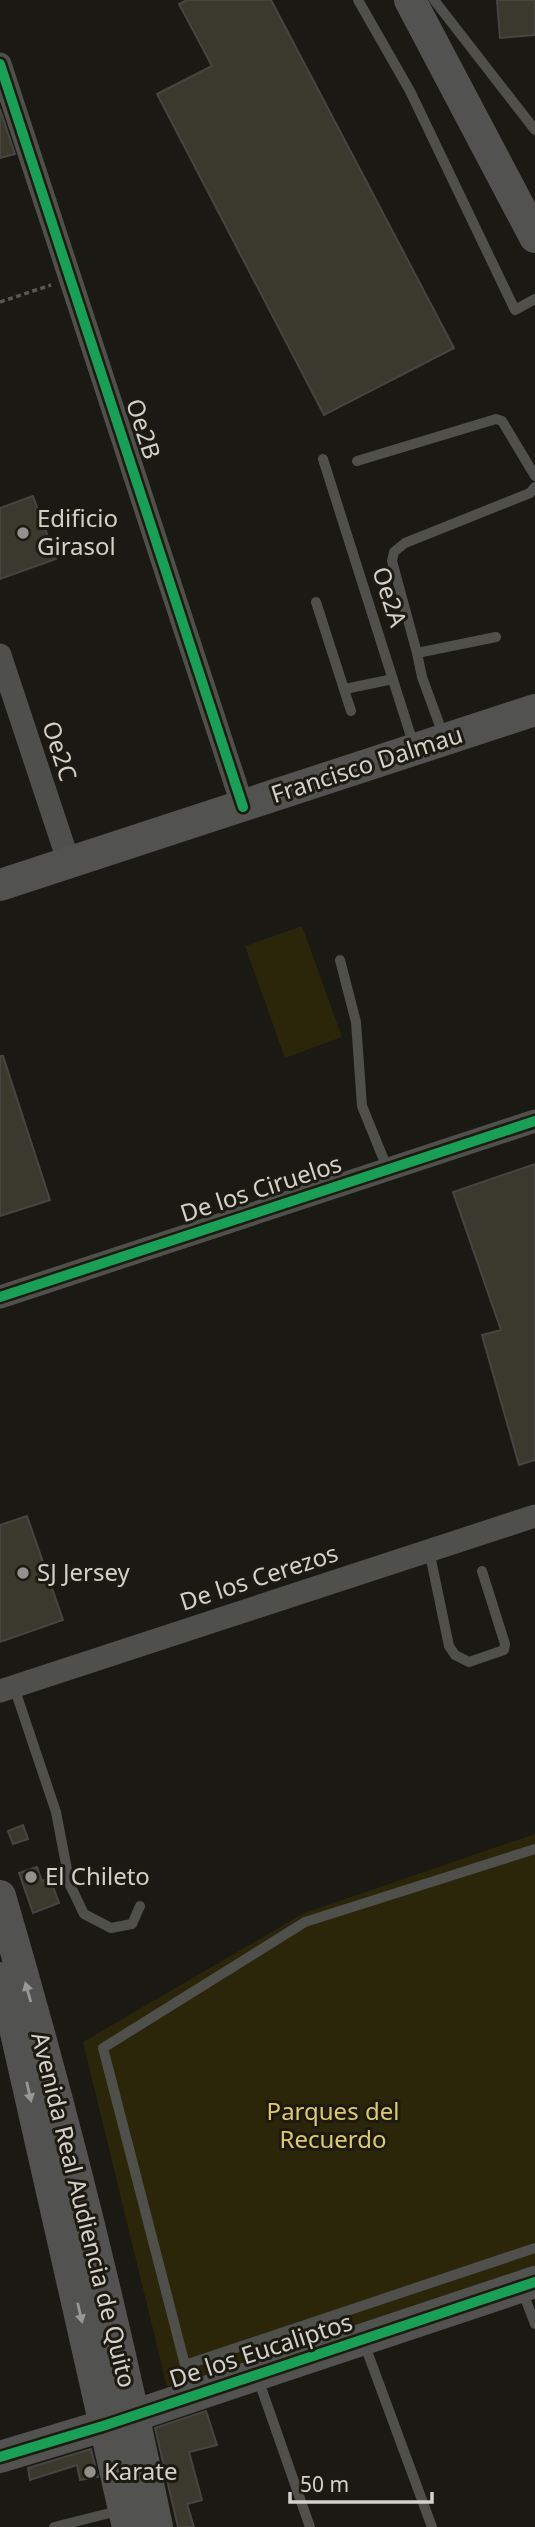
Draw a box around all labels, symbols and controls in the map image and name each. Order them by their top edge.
street label: Oe2B [119,394,170,463]
place label: Edificio Girasol [37,501,118,562]
marker: Edificio Girasol [15,525,31,541]
street label: Oe2A [365,562,416,631]
street label: Oe2C [35,716,86,785]
street label: Francisco Dalmau [267,717,467,810]
street label: De los Ciruelos [176,1146,345,1229]
street label: De los Cerezos [175,1535,342,1618]
place label: SJ Jersey [37,1555,131,1588]
marker: SJ Jersey [15,1565,31,1581]
place label: El Chileto [45,1859,150,1892]
marker: El Chileto [23,1869,39,1885]
one-way arrow [23,1982,33,2003]
street label: Avenida Real Audiencia de Quito [24,2028,145,2391]
one-way arrow [24,2081,35,2103]
park label: Parques del Recuerdo [267,2094,399,2155]
one-way arrow [75,2302,86,2324]
street label: De los Eucaliptos [165,2304,356,2395]
place label: Karate [104,2454,177,2487]
scale bar [290,2460,432,2504]
marker: Karate [82,2464,98,2480]
text: 50 m [300,2470,349,2498]

